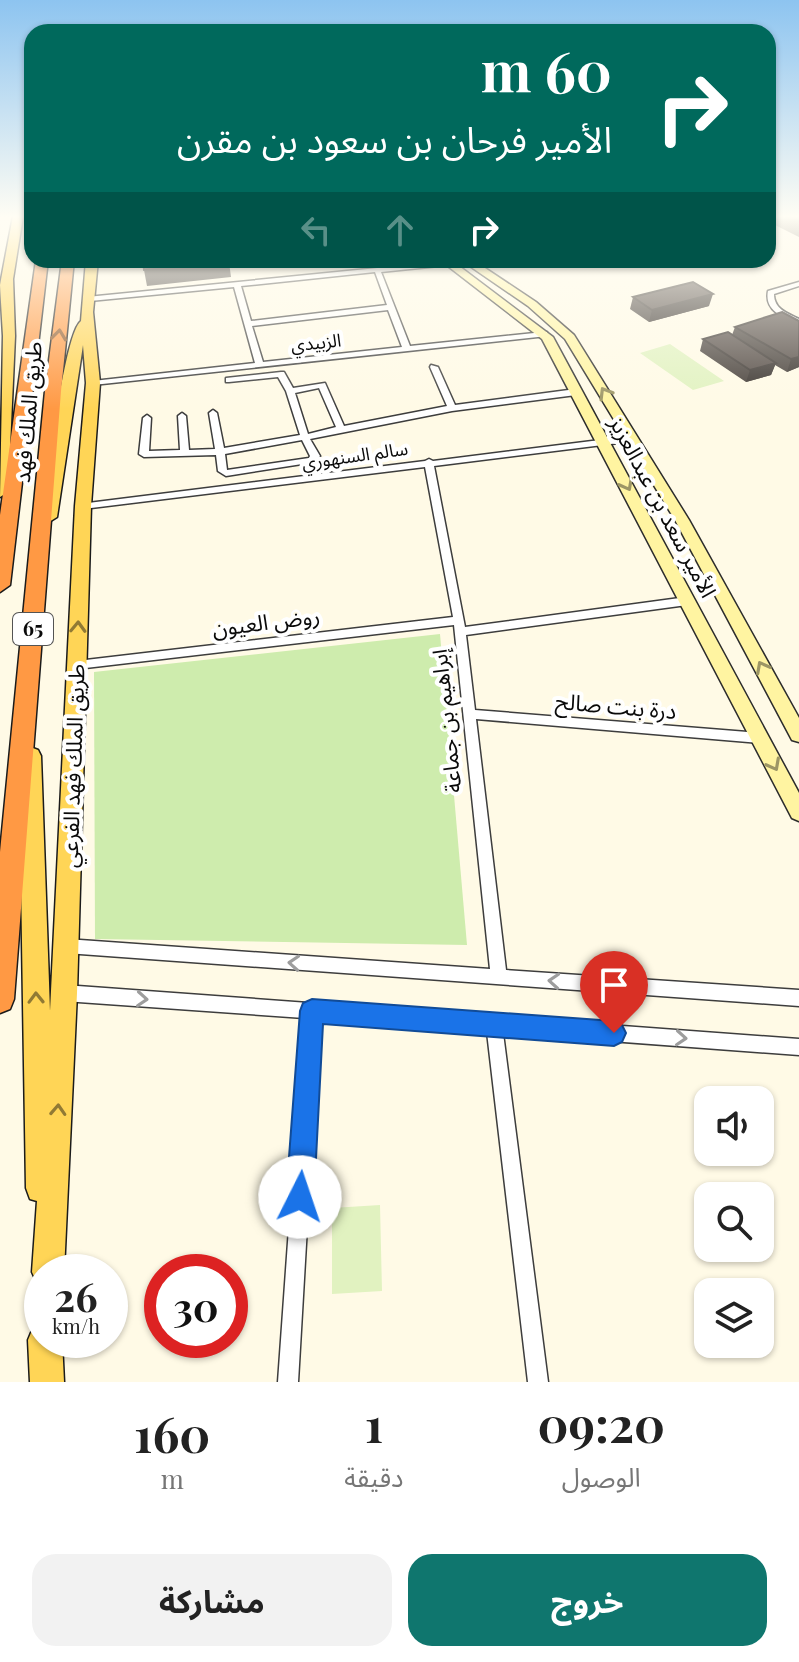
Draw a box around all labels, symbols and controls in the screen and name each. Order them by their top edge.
text: 60 m [481,32,612,107]
icon: right [640,56,744,160]
text: الأمير فرحان بن سعود بن مقرن [177,114,612,162]
icon: left [294,208,338,252]
icon: ahead [378,208,422,252]
icon: right [462,208,506,252]
street label: الزبيدي [290,327,342,359]
one-way arrow [51,328,68,341]
street label: طريق الملك فهد [6,340,48,484]
one-way arrow [599,387,614,402]
street label: الأمير سعد بن عبدالعزيز [603,410,724,602]
street label: سالم السنهوري [300,436,410,476]
one-way arrow [617,477,632,492]
street label: روض العيون [210,600,321,642]
road number: 65 [13,613,53,645]
one-way arrow [70,620,87,633]
street label: إبراهيم بن جماعة [423,647,470,795]
one-way arrow [756,661,772,676]
street label: طريق الملك فهد الفرعي [53,663,94,869]
street label: درة بنت صالح [554,685,678,728]
one-way arrow [765,757,780,771]
pin [580,951,648,1033]
one-way arrow [287,955,300,972]
icon: arrive [592,963,636,1007]
one-way arrow [547,973,560,990]
one-way arrow [136,990,149,1007]
one-way arrow [28,991,45,1004]
one-way arrow [674,1029,687,1046]
map controls [694,1086,774,1358]
button: sound [694,1086,774,1166]
one-way arrow [49,1103,66,1116]
position arrow [258,1155,342,1239]
button: search [694,1182,774,1262]
speed limit sign: 30 [144,1254,248,1358]
text: 26 [54,1269,98,1322]
button: layers [694,1278,774,1358]
text: km/h [52,1312,100,1339]
text: 1 [365,1391,383,1455]
text: 09:20 [538,1391,665,1455]
text: 160 [134,1401,210,1465]
text: دقيقة [344,1459,404,1494]
text: الوصول [562,1459,641,1494]
text: m [161,1461,184,1496]
button: مشاركة [32,1554,392,1646]
button: خروج [408,1554,767,1646]

